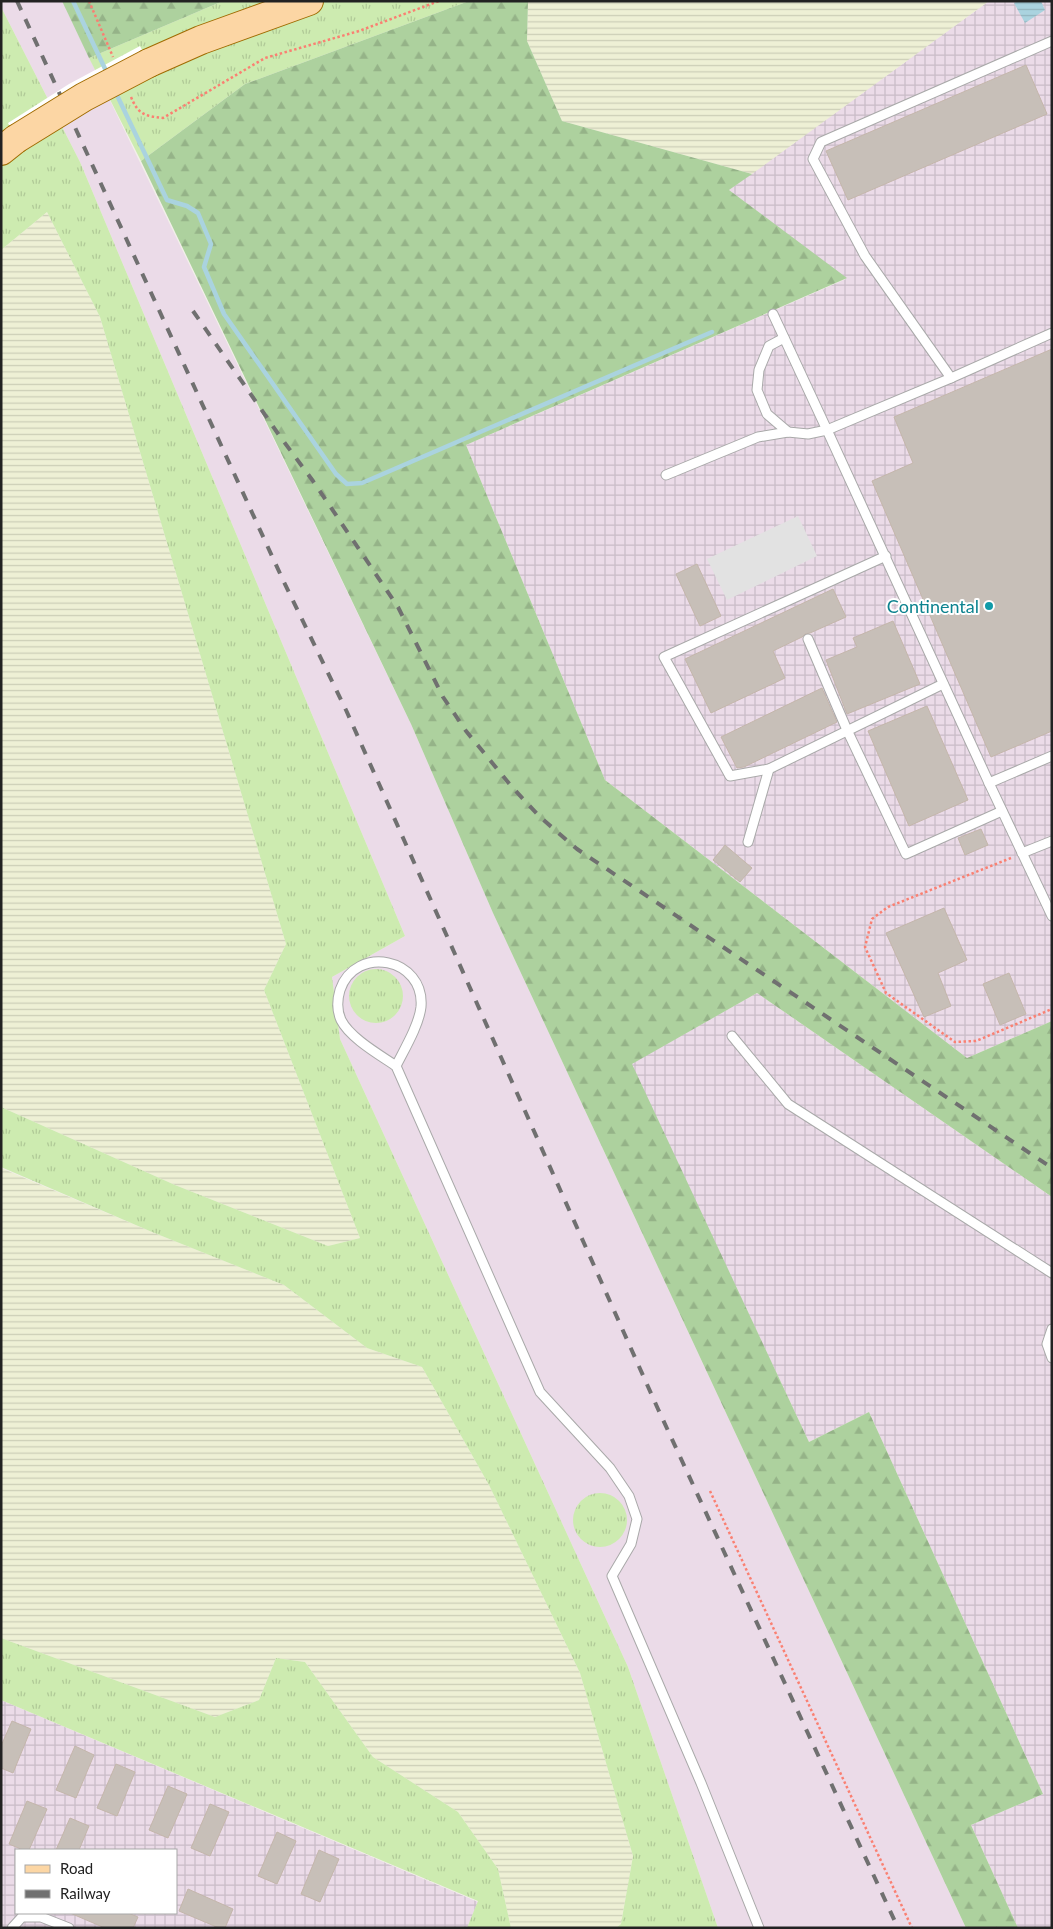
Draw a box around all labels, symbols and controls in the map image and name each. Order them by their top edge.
place label: Continental [887,595,979,617]
marker: Continental [983,600,995,612]
legend [15,1849,178,1914]
text: Road [60,1859,93,1877]
text: Railway [60,1884,111,1902]

